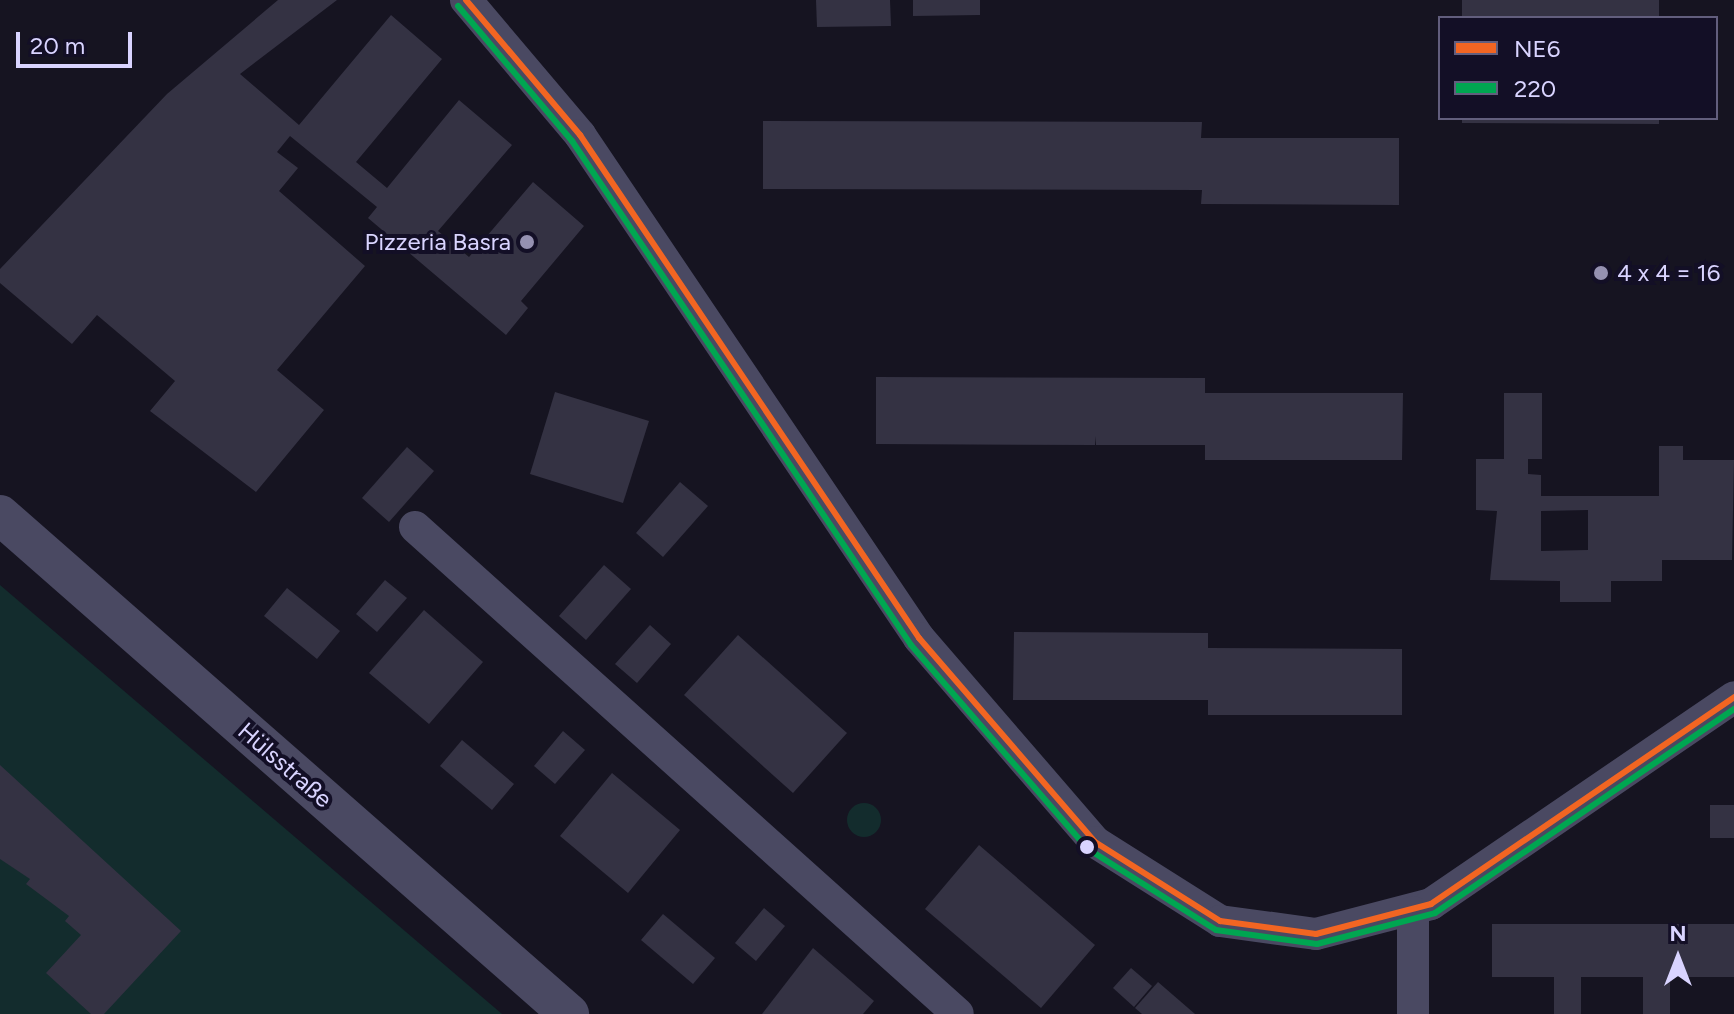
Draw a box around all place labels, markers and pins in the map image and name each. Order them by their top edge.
place label: Pizzeria Basra [365,228,511,256]
marker: Pizzeria Basra [518,233,536,251]
place label: 4 x 4 = 16 [1617,259,1720,287]
marker: 4 x 4 = 16 [1592,264,1610,282]
unlabelled marker [1079,839,1095,855]

